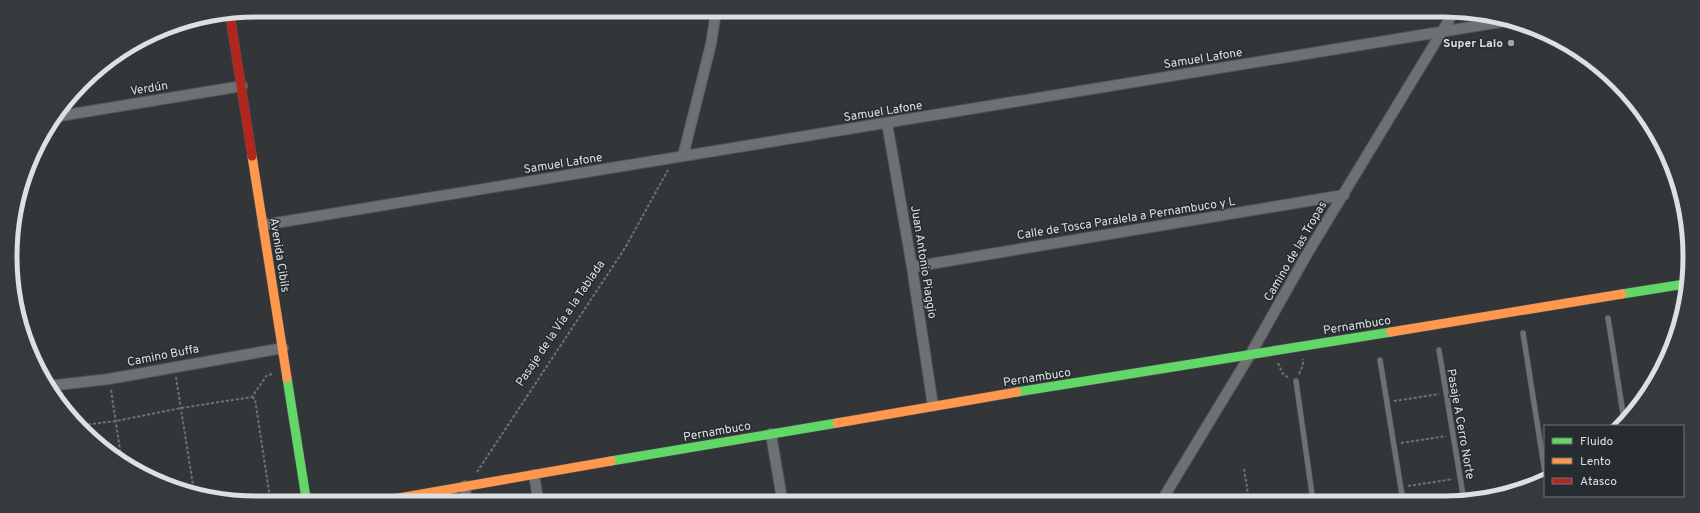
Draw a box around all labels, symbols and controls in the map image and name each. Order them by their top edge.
place label: Super Lalo [1443,36,1503,52]
marker: Super Lalo [1506,38,1516,48]
street label: Samuel Lafone [1163,45,1244,73]
street label: Verdún [129,78,169,100]
street label: Samuel Lafone [843,98,924,126]
street label: Samuel Lafone [523,150,604,178]
street label: Calle de Tosca Paralela a Pernambuco y L [1016,194,1237,244]
street label: Camino de las Tropas [1261,198,1331,305]
street label: Juan Antonio Piaggio [906,204,940,320]
street label: Avenida Cibils [265,217,293,294]
street label: Pasaje de la Vía a la Tablada [513,257,609,390]
street label: Pernambuco [1322,313,1393,339]
street label: Camino Buffa [126,341,201,371]
street label: Pernambuco [1002,365,1073,391]
street label: Pasaje A Cerro Norte [1442,368,1478,481]
street label: Pernambuco [682,418,753,446]
legend [1544,425,1684,497]
text: Fluido [1580,434,1613,450]
text: Lento [1580,454,1611,470]
text: Atasco [1580,474,1617,490]

